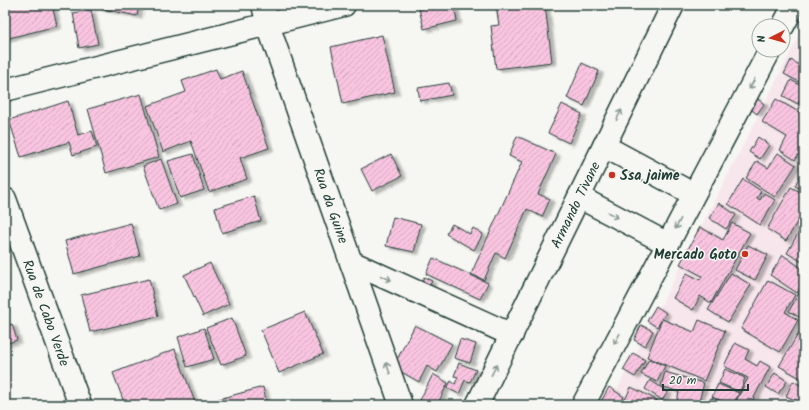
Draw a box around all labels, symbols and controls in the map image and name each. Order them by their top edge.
north arrow [751,18,791,58]
text: N [753,34,771,43]
one-way arrow [747,78,755,90]
one-way arrow [616,109,623,121]
street label: Armando Tivane [545,157,607,252]
street label: Rua da Guine [307,165,354,247]
place label: Ssa jaime [620,165,680,187]
marker: Ssa jaime [607,170,617,180]
one-way arrow [607,212,619,219]
one-way arrow [674,218,681,230]
place label: Mercado Goto [654,244,738,266]
marker: Mercado Goto [740,249,750,259]
street label: Rua de Cabo Verde [16,257,75,370]
one-way arrow [380,275,392,282]
one-way arrow [613,333,621,345]
one-way arrow [384,362,391,375]
one-way arrow [491,364,498,376]
scale bar [663,366,748,392]
text: 20 m [669,371,697,390]

